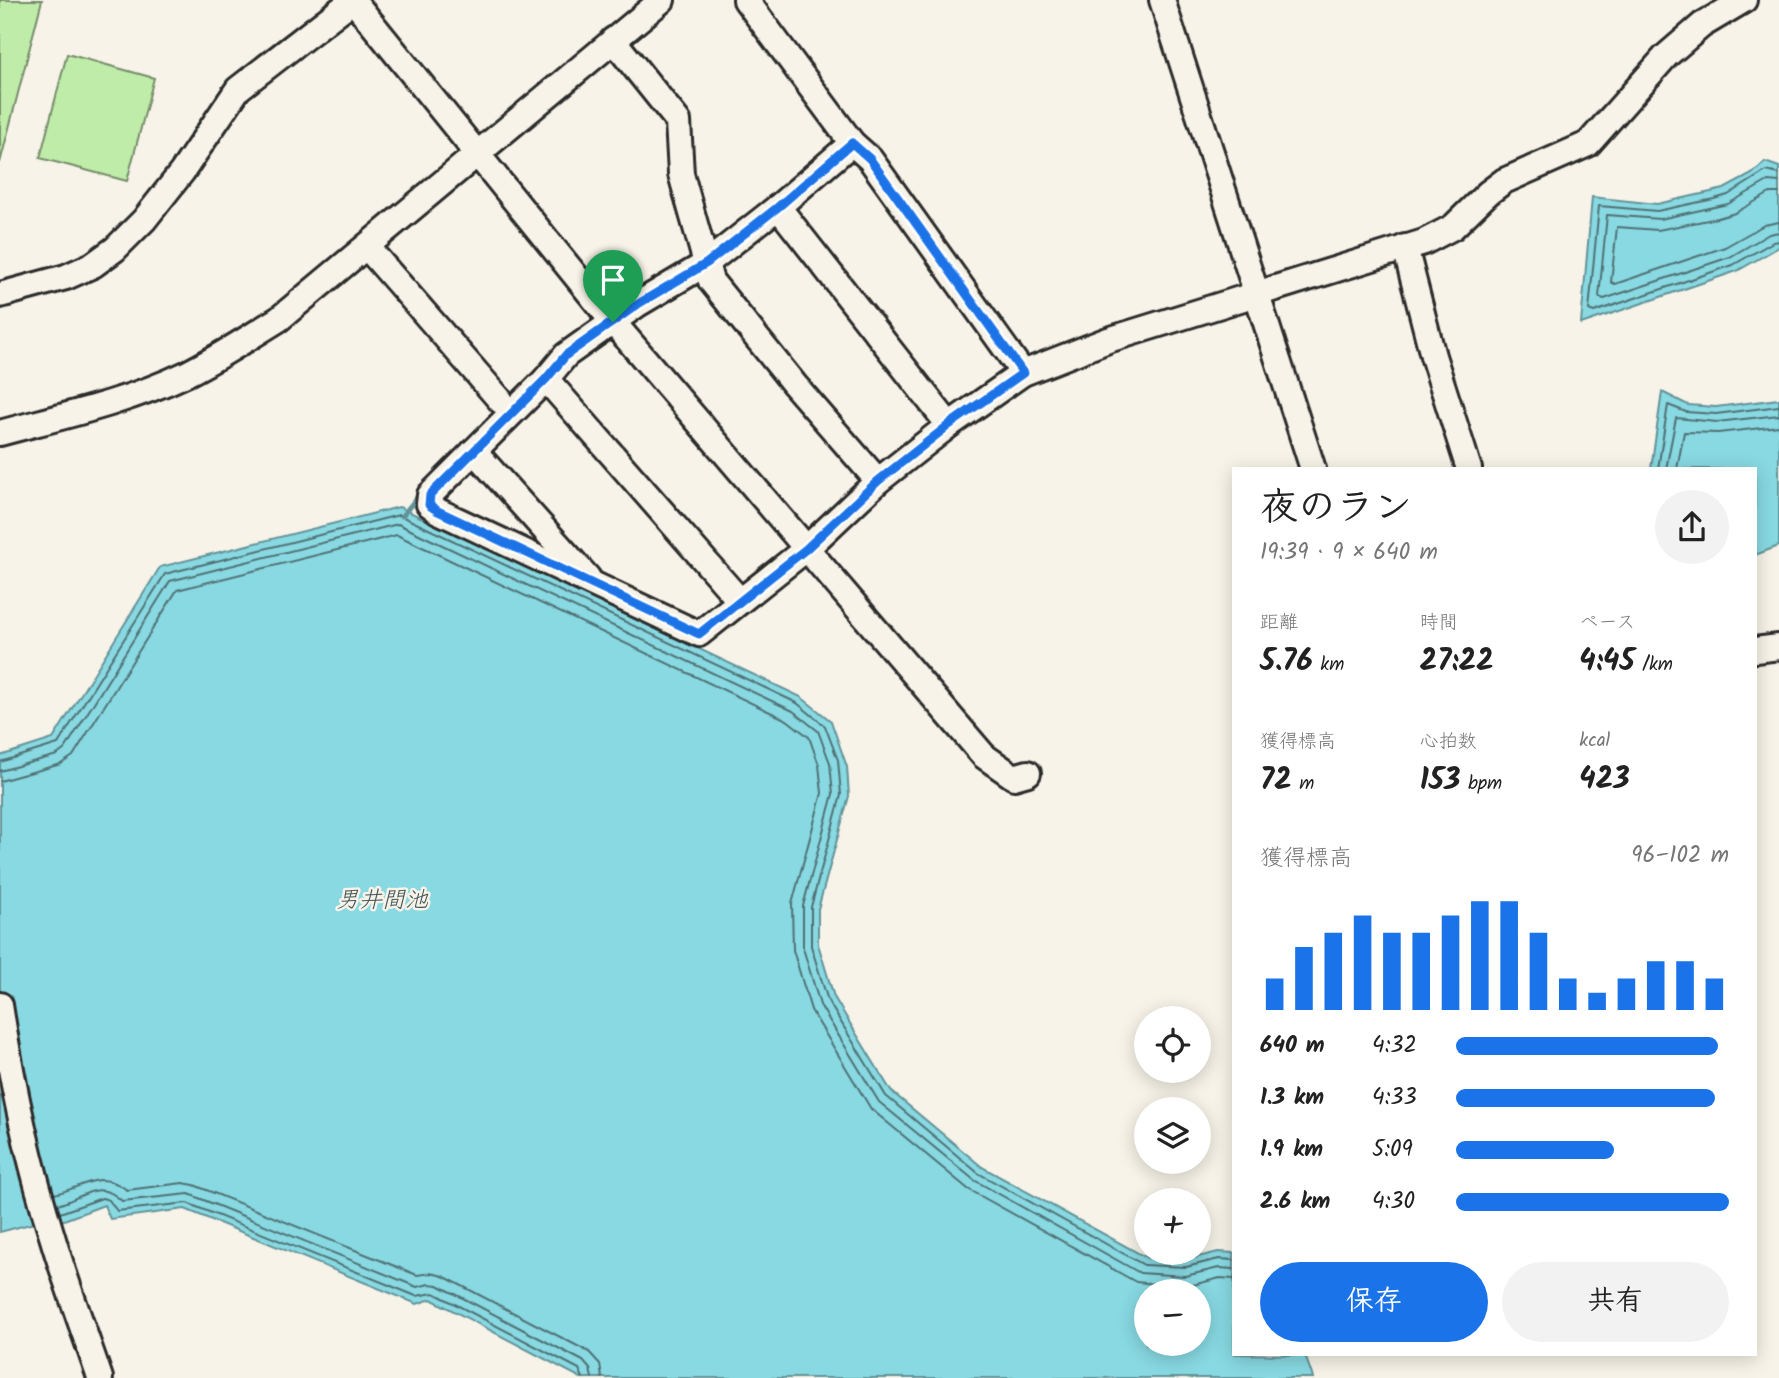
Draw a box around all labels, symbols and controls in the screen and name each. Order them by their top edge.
pin [583,250,643,322]
icon: arrive [594,261,632,299]
text: 夜のラン [1260,479,1412,539]
button: share [1655,490,1729,564]
text: 19:39 · 9 × 640 m [1260,535,1438,571]
text: 距離 [1260,608,1298,638]
text: 時間 [1420,608,1458,638]
text: ペース [1579,608,1635,638]
text: 5.76 [1260,638,1313,686]
text: 27:22 [1420,638,1494,686]
text: 4:45 [1579,638,1635,686]
text: km [1313,650,1344,680]
text: /km [1635,650,1673,680]
text: kcal [1579,726,1610,756]
text: 獲得標高 [1260,727,1336,757]
text: 心拍数 [1420,727,1477,757]
text: 423 [1579,756,1630,804]
text: 72 [1260,757,1292,805]
text: 153 [1420,757,1460,805]
text: m [1292,769,1314,799]
text: bpm [1460,769,1502,799]
text: 96–102 m [1631,838,1729,874]
text: 獲得標高 [1260,841,1352,877]
water label: 男井間池 [336,883,429,919]
map controls [1134,1006,1211,1356]
button: locate [1134,1006,1211,1083]
text: 640 m [1260,1028,1325,1064]
text: 4:32 [1372,1028,1417,1064]
text: 1.3 km [1260,1080,1324,1116]
text: 4:33 [1372,1080,1417,1116]
button: layers [1134,1097,1211,1174]
text: 1.9 km [1260,1132,1323,1168]
text: 5:09 [1372,1132,1413,1168]
text: 2.6 km [1260,1184,1330,1220]
text: 4:30 [1372,1184,1415,1220]
button: + [1134,1188,1211,1265]
button: 保存 [1260,1262,1488,1342]
button: 共有 [1502,1262,1729,1342]
button: − [1134,1279,1211,1356]

